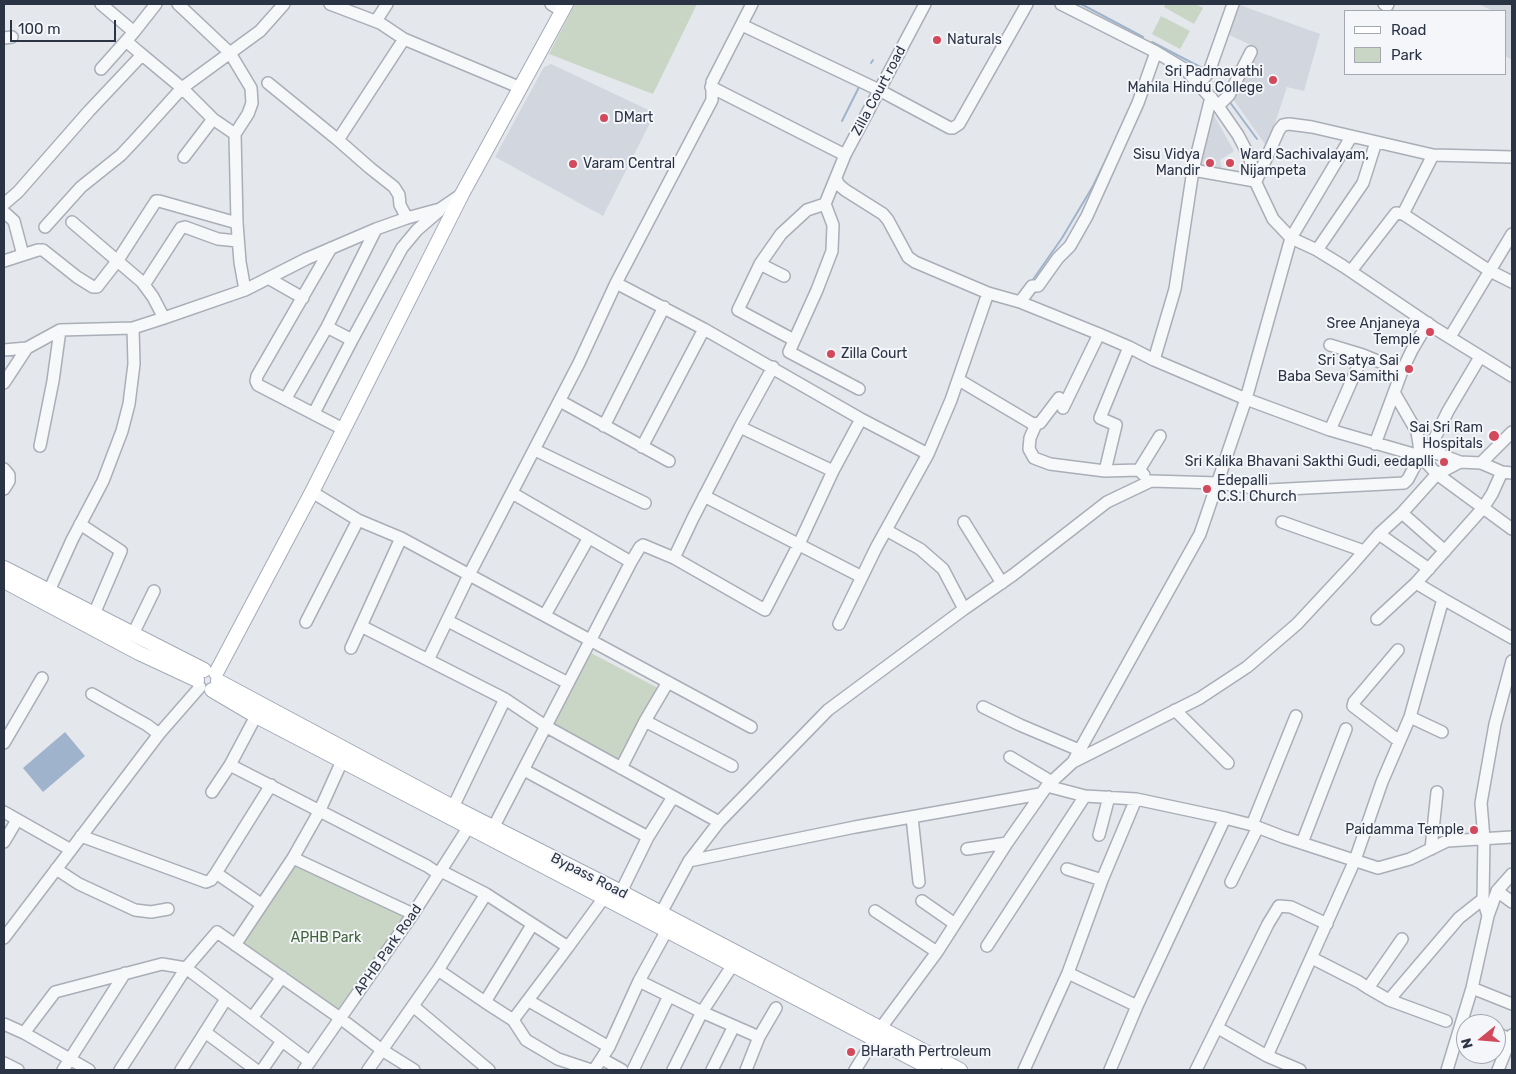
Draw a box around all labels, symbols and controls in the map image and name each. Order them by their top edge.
scale bar [12,10,119,42]
legend [1344,10,1506,75]
text: 100 m [18,20,60,38]
text: Road [1391,21,1427,39]
place label: Naturals [947,32,1002,48]
marker: Naturals [931,34,943,46]
street label: Zilla Court road [848,43,910,139]
text: Park [1391,46,1422,64]
place label: Sri Padmavathi Mahila Hindu College [1127,64,1263,96]
marker: Sri Padmavathi Mahila Hindu College [1267,74,1279,86]
place label: DMart [614,110,653,126]
marker: DMart [598,112,610,124]
place label: Sisu Vidya Mandir [1133,147,1200,180]
place label: Ward Sachivalayam, Nijampeta [1240,147,1369,180]
place label: Varam Central [583,156,675,172]
marker: Sisu Vidya Mandir [1204,157,1216,169]
marker: Ward Sachivalayam, Nijampeta [1224,157,1236,169]
marker: Varam Central [567,158,579,170]
place label: Sree Anjaneya Temple [1327,316,1420,348]
marker: Sree Anjaneya Temple [1424,326,1436,338]
place label: Zilla Court [841,346,907,362]
marker: Zilla Court [825,348,837,360]
place label: Sri Satya Sai Baba Seva Samithi [1278,353,1399,386]
marker: Sri Satya Sai Baba Seva Samithi [1403,363,1415,375]
place label: Sai Sri Ram Hospitals [1410,420,1483,452]
marker: Sai Sri Ram Hospitals [1487,429,1501,443]
place label: Sri Kalika Bhavani Sakthi Gudi, eedaplli [1185,454,1434,470]
marker: Sri Kalika Bhavani Sakthi Gudi, eedaplli [1438,456,1450,468]
place label: Edepalli C.S.I Church [1217,473,1297,506]
marker: Edepalli C.S.I Church [1201,483,1213,495]
place label: Paidamma Temple [1345,822,1464,838]
marker: Paidamma Temple [1468,824,1480,836]
street label: Bypass Road [548,849,630,903]
street label: APHB Park Road [350,901,426,999]
park label: APHB Park [291,930,361,946]
north arrow [1456,1014,1506,1064]
text: N [1458,1036,1477,1051]
place label: BHarath Pertroleum [861,1044,991,1060]
marker: BHarath Pertroleum [845,1046,857,1058]

